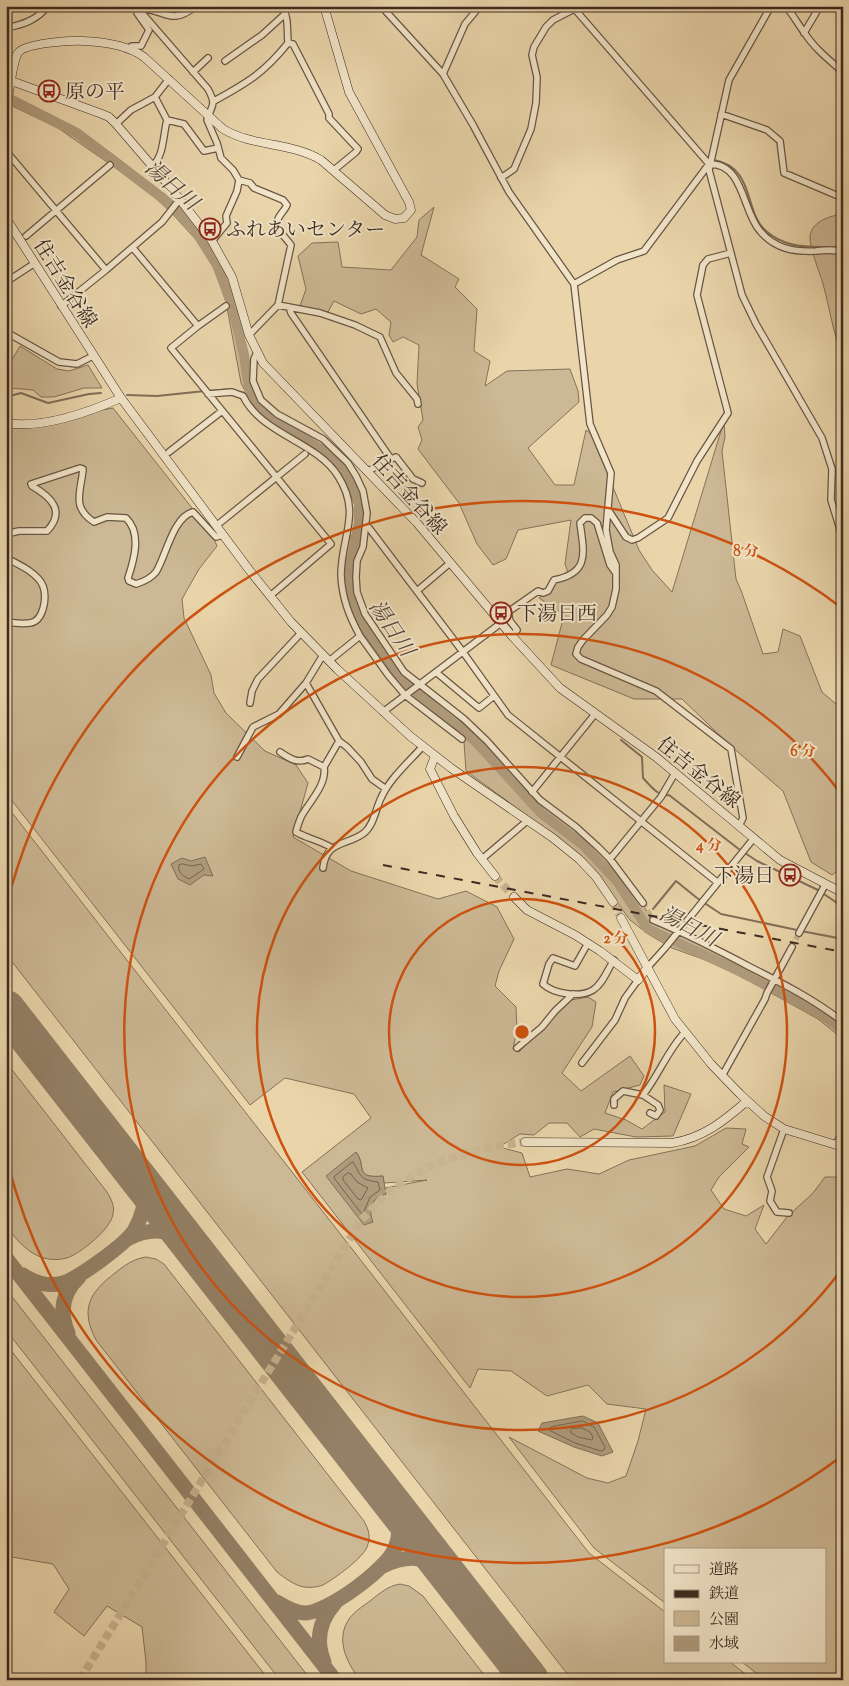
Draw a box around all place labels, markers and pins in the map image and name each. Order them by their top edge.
bus stop icon: 原の平 [37,79,61,103]
place label: 原の平 [65,79,125,108]
bus stop icon: ふれあいセンター [198,217,222,241]
place label: ふれあいセンター [226,217,385,246]
bus stop icon: 下湯日西 [489,601,513,625]
place label: 下湯日西 [517,601,597,630]
place label: 下湯日 [714,863,774,892]
bus stop icon: 下湯日 [778,863,802,887]
centre of rings [513,1023,531,1041]

